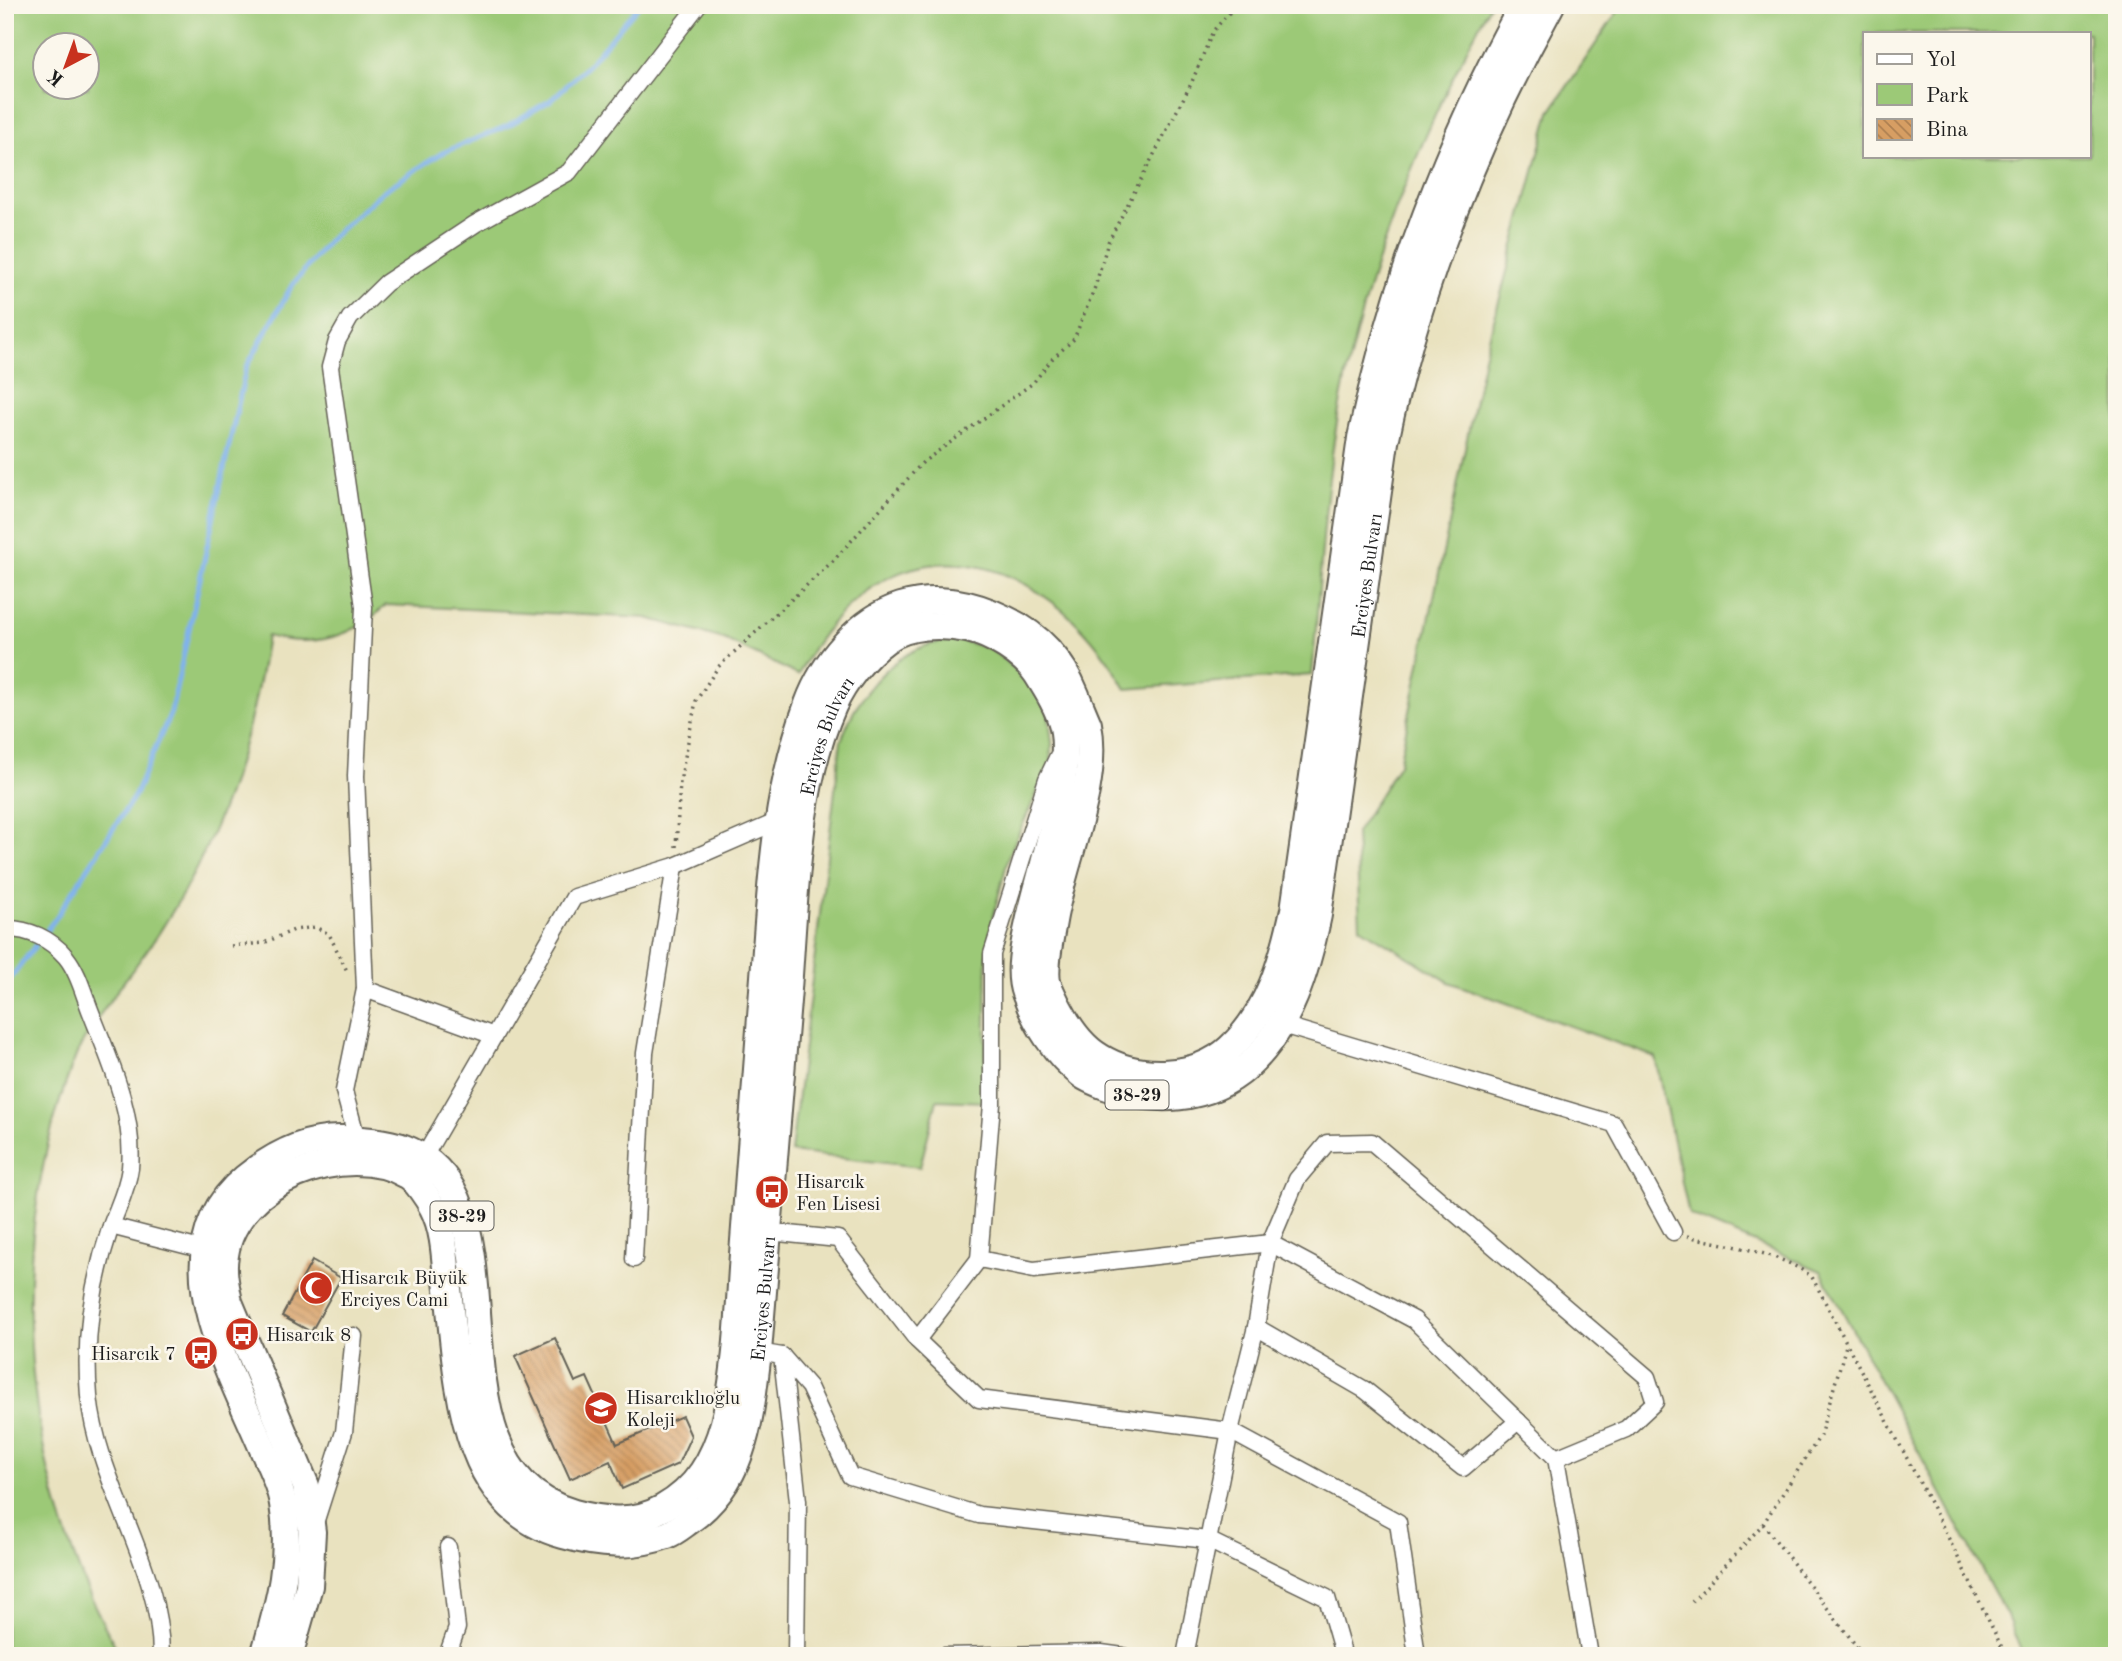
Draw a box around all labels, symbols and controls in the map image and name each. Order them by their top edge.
north arrow [32,32,102,102]
legend [1863,32,2090,158]
text: Yol [1926,50,1956,71]
text: K [44,65,68,89]
text: Park [1926,86,1969,107]
text: Bina [1926,120,1968,141]
street label: Erciyes Bulvarı [1350,512,1387,640]
street label: Erciyes Bulvarı [800,674,859,798]
road number: 38-29 [1106,1080,1168,1110]
bus stop icon: Hisarcık Fen Lisesi [753,1173,791,1211]
place label: Hisarcık Fen Lisesi [796,1174,880,1215]
road number: 38-29 [430,1202,494,1231]
street label: Erciyes Bulvarı [750,1235,780,1363]
mosque icon: Hisarcık Büyük Erciyes Cami [297,1269,335,1307]
place label: Hisarcık Büyük Erciyes Cami [340,1270,468,1311]
bus stop icon: Hisarcık 8 [223,1315,261,1353]
place label: Hisarcık 8 [266,1327,351,1346]
bus stop icon: Hisarcık 7 [182,1334,220,1372]
place label: Hisarcık 7 [91,1346,176,1365]
school or university icon: Hisarcıklıoğlu Koleji [582,1389,620,1427]
place label: Hisarcıklıoğlu Koleji [626,1390,740,1431]

